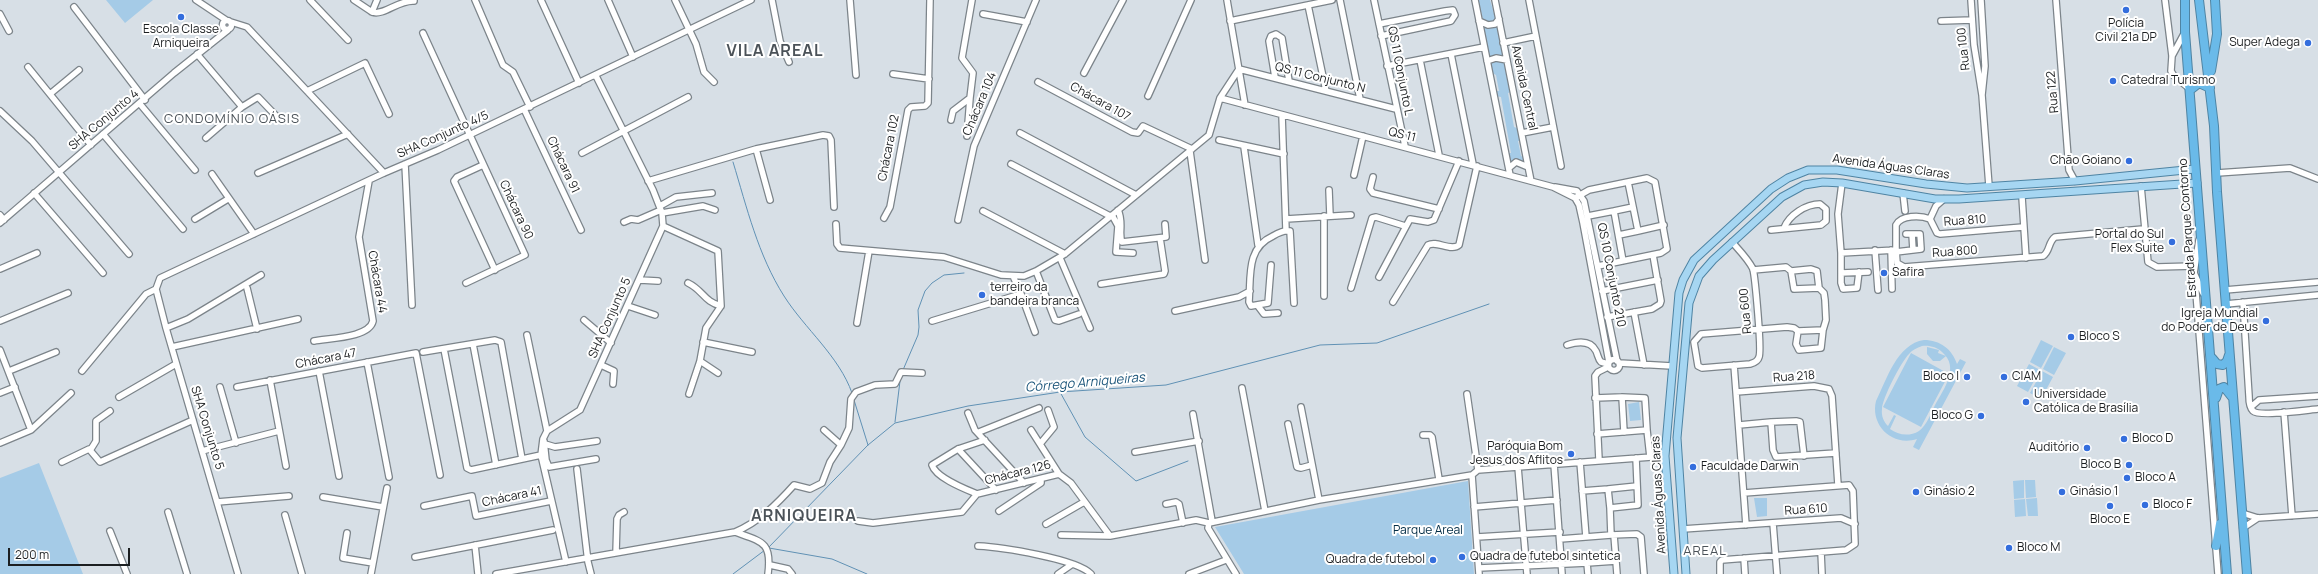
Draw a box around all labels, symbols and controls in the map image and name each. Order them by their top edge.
marker: Polícia Civil 21a DP [2121,5,2131,15]
marker: Escola Classe Arniqueira [176,12,186,22]
place label: Polícia Civil 21a DP [2095,17,2157,45]
place label: Escola Classe Arniqueira [143,23,219,51]
street label: QS 11 Conjunto L [1384,25,1416,117]
street label: Rua 100 [1955,27,1973,71]
place label: Super Adega [2229,36,2300,50]
marker: Super Adega [2303,38,2313,48]
district label: VILA AREAL [726,42,824,62]
street label: Avenida Central [1508,44,1540,132]
street label: QS 11 Conjunto N [1273,60,1367,96]
street label: Chácara 104 [960,70,1000,138]
street label: Rua 122 [2044,70,2062,114]
place label: Catedral Turismo [2121,74,2215,88]
marker: Catedral Turismo [2108,76,2118,86]
street label: Chácara 107 [1067,80,1133,124]
street label: SHA Conjunto 4 [66,87,142,153]
street label: SHA Conjunto 4/5 [395,108,491,162]
district label: CONDOMÍNIO OÁSIS [164,111,300,127]
street label: Chácara 102 [875,113,903,183]
street label: QS 11 [1387,125,1417,145]
street label: Chácara 91 [544,134,582,196]
street label: Avenida Águas Claras [1831,152,1951,182]
place label: Chão Goiano [2050,154,2121,168]
marker: Chão Goiano [2124,156,2134,166]
street label: Estrada Parque Contorno [2176,158,2200,298]
street label: Chácara 90 [496,178,536,242]
street label: Rua 810 [1943,212,1987,230]
street label: QS 10 Conjunto 210 [1594,222,1628,328]
place label: Portal do Sul Flex Suite [2095,228,2164,256]
marker: Portal do Sul Flex Suite [2167,237,2177,247]
street label: Rua 800 [1932,243,1978,261]
street label: Chácara 44 [364,250,390,314]
place label: Safira [1892,266,1924,280]
marker: Safira [1879,268,1889,278]
street label: SHA Conjunto 5 [586,275,634,361]
place label: terreiro da bandeira branca [990,281,1079,309]
street label: Rua 600 [1737,288,1755,334]
marker: terreiro da bandeira branca [977,290,987,300]
place label: Igreja Mundial do Poder de Deus [2161,307,2258,335]
marker: Igreja Mundial do Poder de Deus [2261,316,2271,326]
place label: Bloco S [2079,330,2120,344]
marker: Bloco S [2066,332,2076,342]
street label: Chácara 47 [294,346,358,372]
street label: Rua 218 [1772,368,1816,386]
water label: Córrego Arniqueiras [1025,370,1145,396]
place label: Bloco I [1923,370,1959,384]
place label: CIAM [2012,370,2041,384]
marker: Bloco I [1962,372,1972,382]
marker: CIAM [1999,372,2009,382]
street label: SHA Conjunto 5 [187,384,227,472]
place label: Universidade Católica de Brasília [2034,388,2138,416]
marker: Universidade Católica de Brasília [2021,397,2031,407]
place label: Bloco G [1931,409,1973,423]
marker: Bloco G [1976,411,1986,421]
place label: Bloco D [2132,432,2173,446]
marker: Bloco D [2119,434,2129,444]
street label: Avenida Águas Claras [1649,436,1669,554]
place label: Paróquia Bom Jesus dos Aflitos [1470,440,1563,468]
place label: Auditório [2028,441,2079,455]
marker: Auditório [2082,443,2092,453]
marker: Paróquia Bom Jesus dos Aflitos [1566,449,1576,459]
street label: Chácara 126 [983,458,1053,488]
place label: Bloco B [2080,458,2121,472]
place label: Faculdade Darwin [1701,460,1799,474]
marker: Bloco B [2124,460,2134,470]
marker: Faculdade Darwin [1688,462,1698,472]
place label: Bloco A [2135,471,2176,485]
marker: Bloco A [2122,473,2132,483]
street label: Chácara 41 [481,484,543,510]
place label: Ginásio 2 [1924,485,1974,499]
place label: Ginásio 1 [2070,485,2118,499]
marker: Ginásio 2 [1911,487,1921,497]
marker: Ginásio 1 [2057,487,2067,497]
place label: Bloco F [2153,498,2192,512]
marker: Bloco F [2140,500,2150,510]
street label: Rua 610 [1784,501,1828,519]
marker: Bloco E [2105,501,2115,511]
district label: ARNIQUEIRA [751,507,857,527]
place label: Bloco E [2090,513,2130,527]
park label: Parque Areal [1393,524,1463,538]
scale bar [10,540,132,566]
place label: Bloco M [2017,541,2060,555]
district label: AREAL [1683,543,1727,559]
marker: Bloco M [2004,543,2014,553]
text: 200 m [15,546,49,563]
place label: Quadra de futebol sintetica [1470,550,1620,564]
marker: Quadra de futebol sintetica [1457,552,1467,562]
place label: Quadra de futebol [1326,553,1425,567]
marker: Quadra de futebol [1428,555,1438,565]

